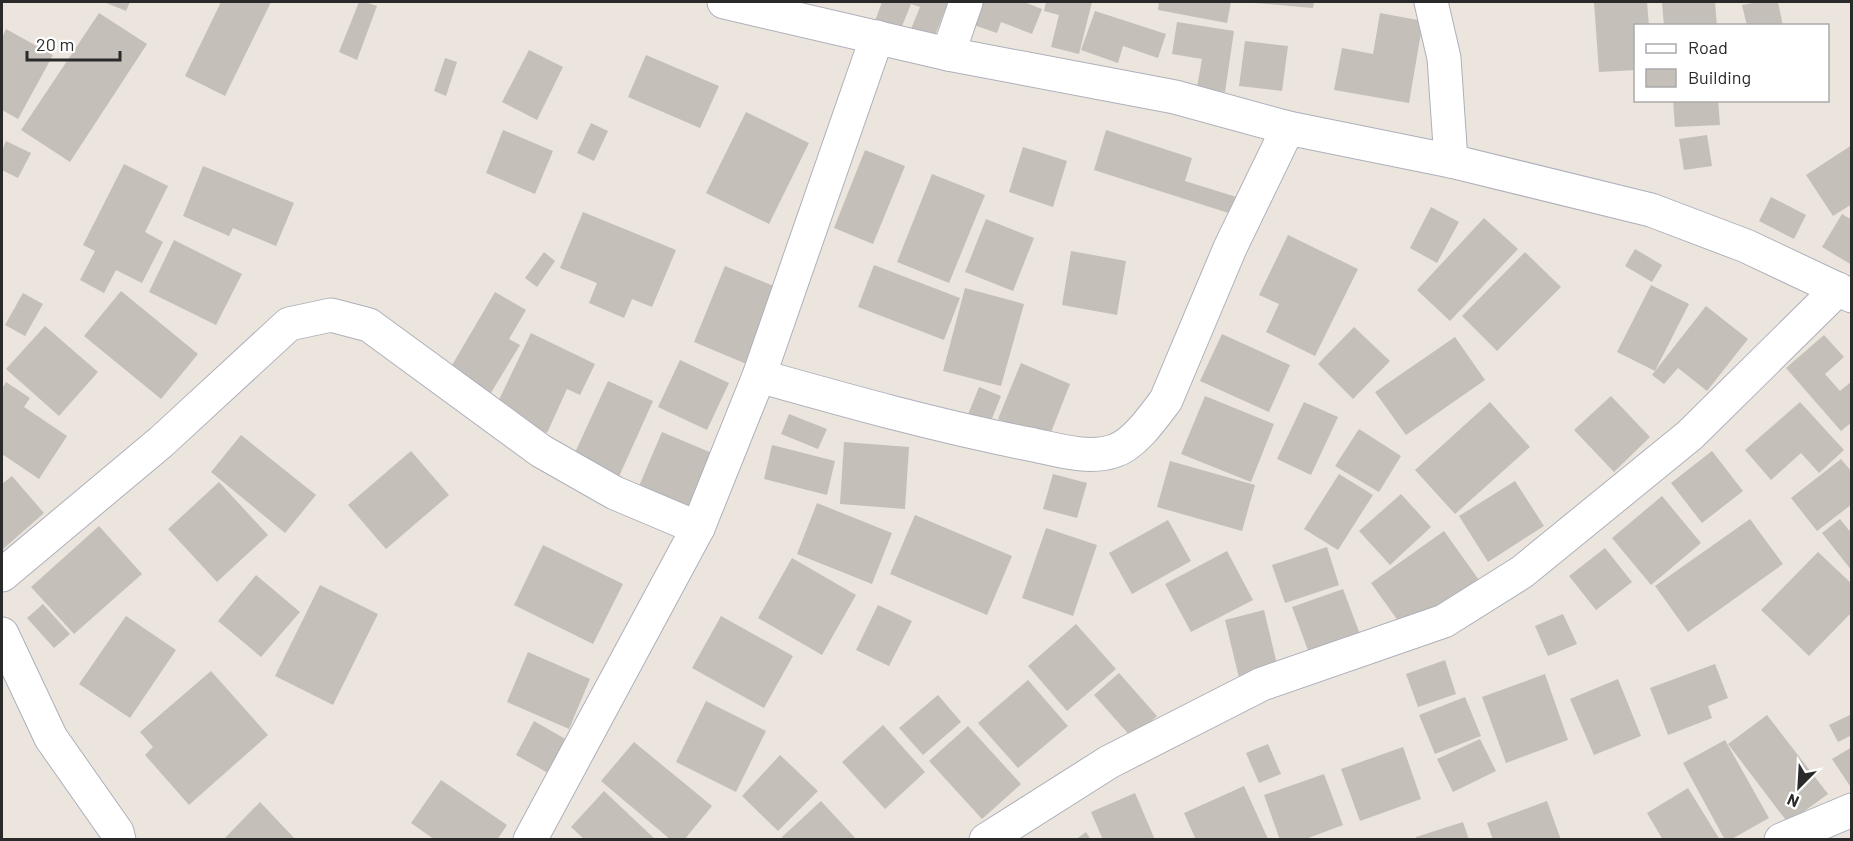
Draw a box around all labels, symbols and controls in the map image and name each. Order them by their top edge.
scale bar [27,24,120,62]
legend [1634,24,1829,102]
text: 20 m [36,33,74,55]
text: Road [1688,36,1728,58]
text: Building [1688,66,1751,88]
north arrow [1769,757,1829,817]
text: N [1784,790,1801,812]

